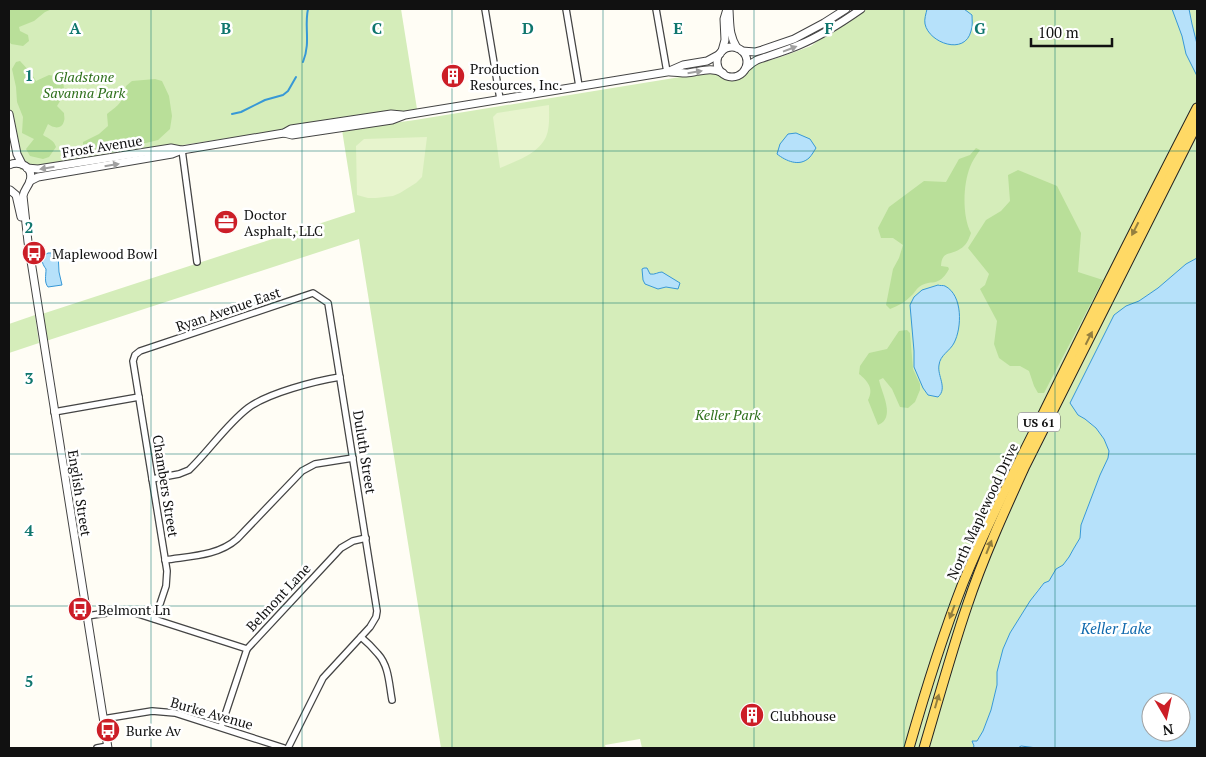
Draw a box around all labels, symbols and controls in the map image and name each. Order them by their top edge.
scale bar [1031,15,1112,47]
text: A [69,17,81,39]
text: B [221,17,231,39]
text: C [372,17,382,39]
text: D [522,17,534,39]
text: E [673,17,683,39]
text: F [824,17,834,39]
text: G [974,17,986,39]
text: 100 m [1038,22,1079,42]
one-way arrow [783,45,798,53]
place label: Production Resources, Inc. [470,59,563,94]
building icon: Production Resources, Inc. [440,63,466,89]
text: 1 [24,64,34,86]
park label: Gladstone Savanna Park [43,67,125,102]
one-way arrow [688,67,704,75]
street label: Frost Avenue [61,130,143,162]
one-way arrow [104,161,120,169]
one-way arrow [39,164,55,172]
place label: Doctor Asphalt, LLC [244,205,323,240]
office icon: Doctor Asphalt, LLC [213,209,239,235]
text: 2 [24,216,34,238]
one-way arrow [1131,222,1139,236]
bus stop icon: Maplewood Bowl [21,240,47,266]
place label: Maplewood Bowl [52,244,158,263]
street label: Ryan Avenue East [173,282,284,336]
one-way arrow [1086,331,1094,345]
text: 3 [24,367,34,389]
park label: Keller Park [694,405,761,424]
street label: Duluth Street [349,409,381,496]
road number: US 61 [1018,412,1060,432]
street label: Chambers Street [149,434,184,539]
street label: North Maplewood Drive [942,440,1022,582]
street label: English Street [64,448,96,538]
text: 4 [24,519,34,541]
one-way arrow [985,539,993,554]
street label: Belmont Lane [241,559,315,635]
bus stop icon: Belmont Ln [67,596,93,622]
place label: Belmont Ln [98,600,171,619]
one-way arrow [948,605,955,620]
water label: Keller Lake [1080,618,1151,638]
text: 5 [24,670,34,692]
street label: Burke Avenue [168,692,256,734]
north arrow [1141,692,1191,742]
one-way arrow [934,694,942,709]
building icon: Clubhouse [739,702,765,728]
place label: Clubhouse [770,706,836,725]
bus stop icon: Burke Av [95,717,121,743]
text: N [1161,720,1175,741]
place label: Burke Av [126,721,182,740]

